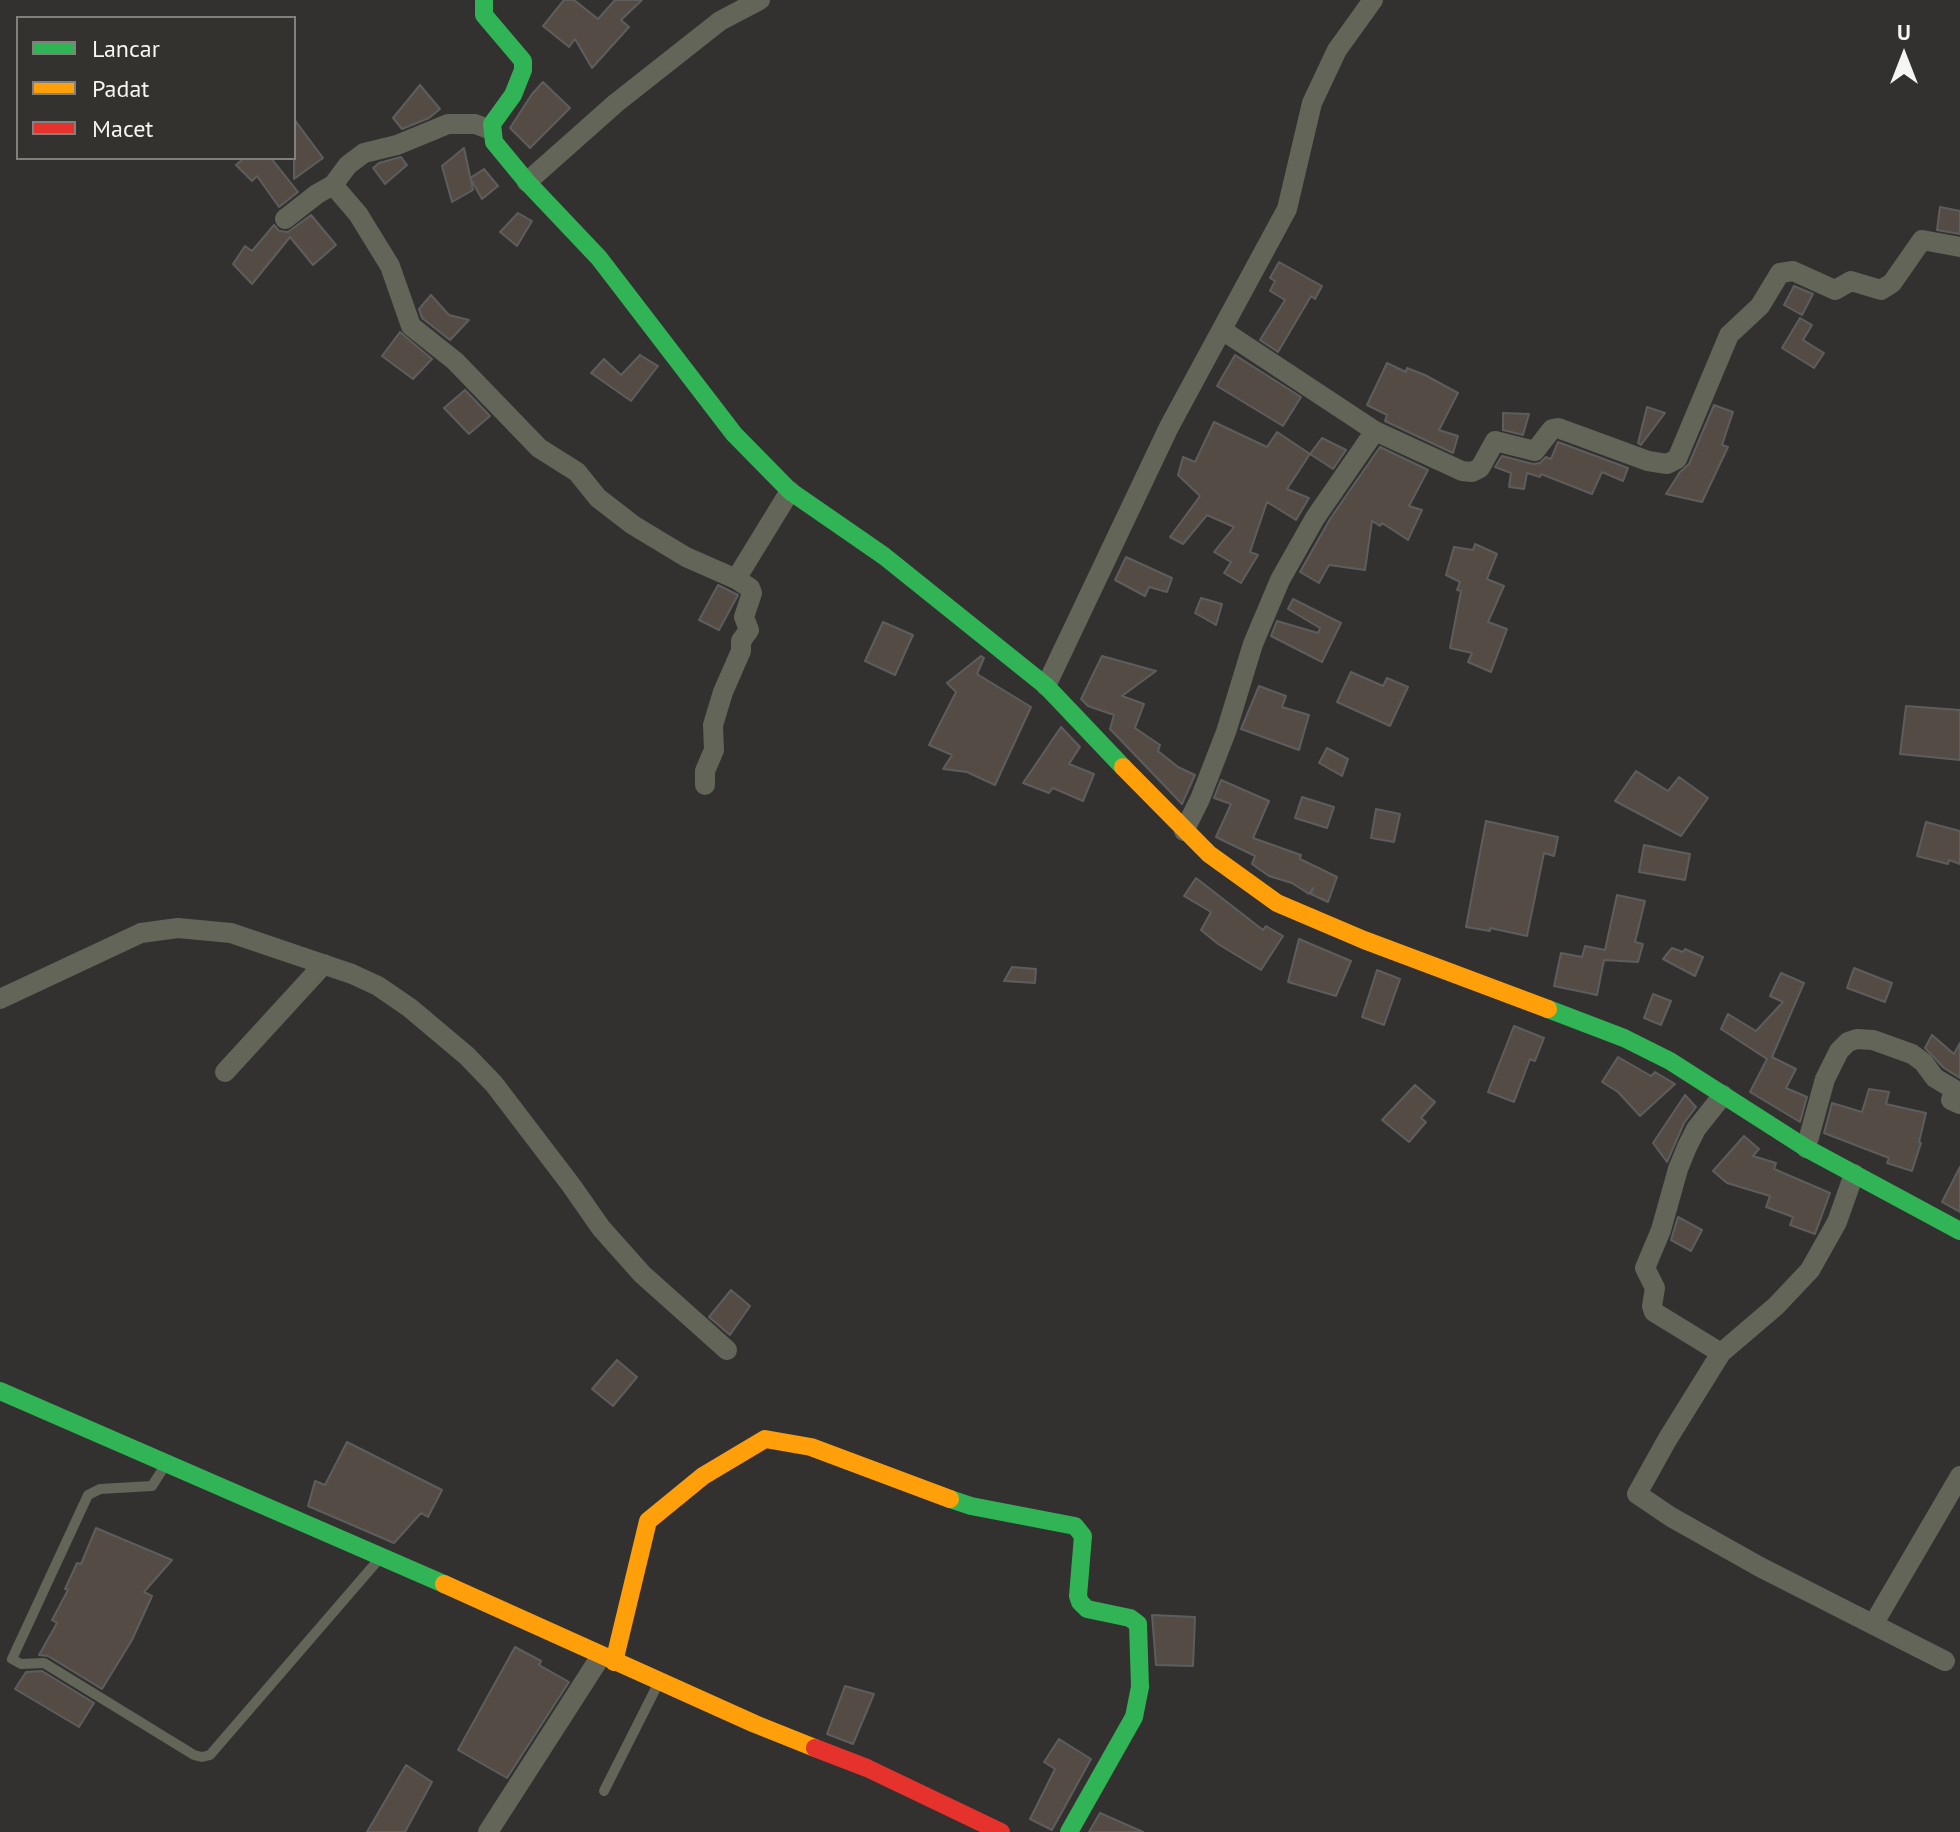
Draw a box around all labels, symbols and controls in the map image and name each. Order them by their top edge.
legend [16,16,296,160]
north arrow [1864,16,1944,96]
text: U [1897,18,1911,46]
text: Lancar [92,33,160,64]
text: Padat [92,73,149,104]
text: Macet [92,113,154,144]

